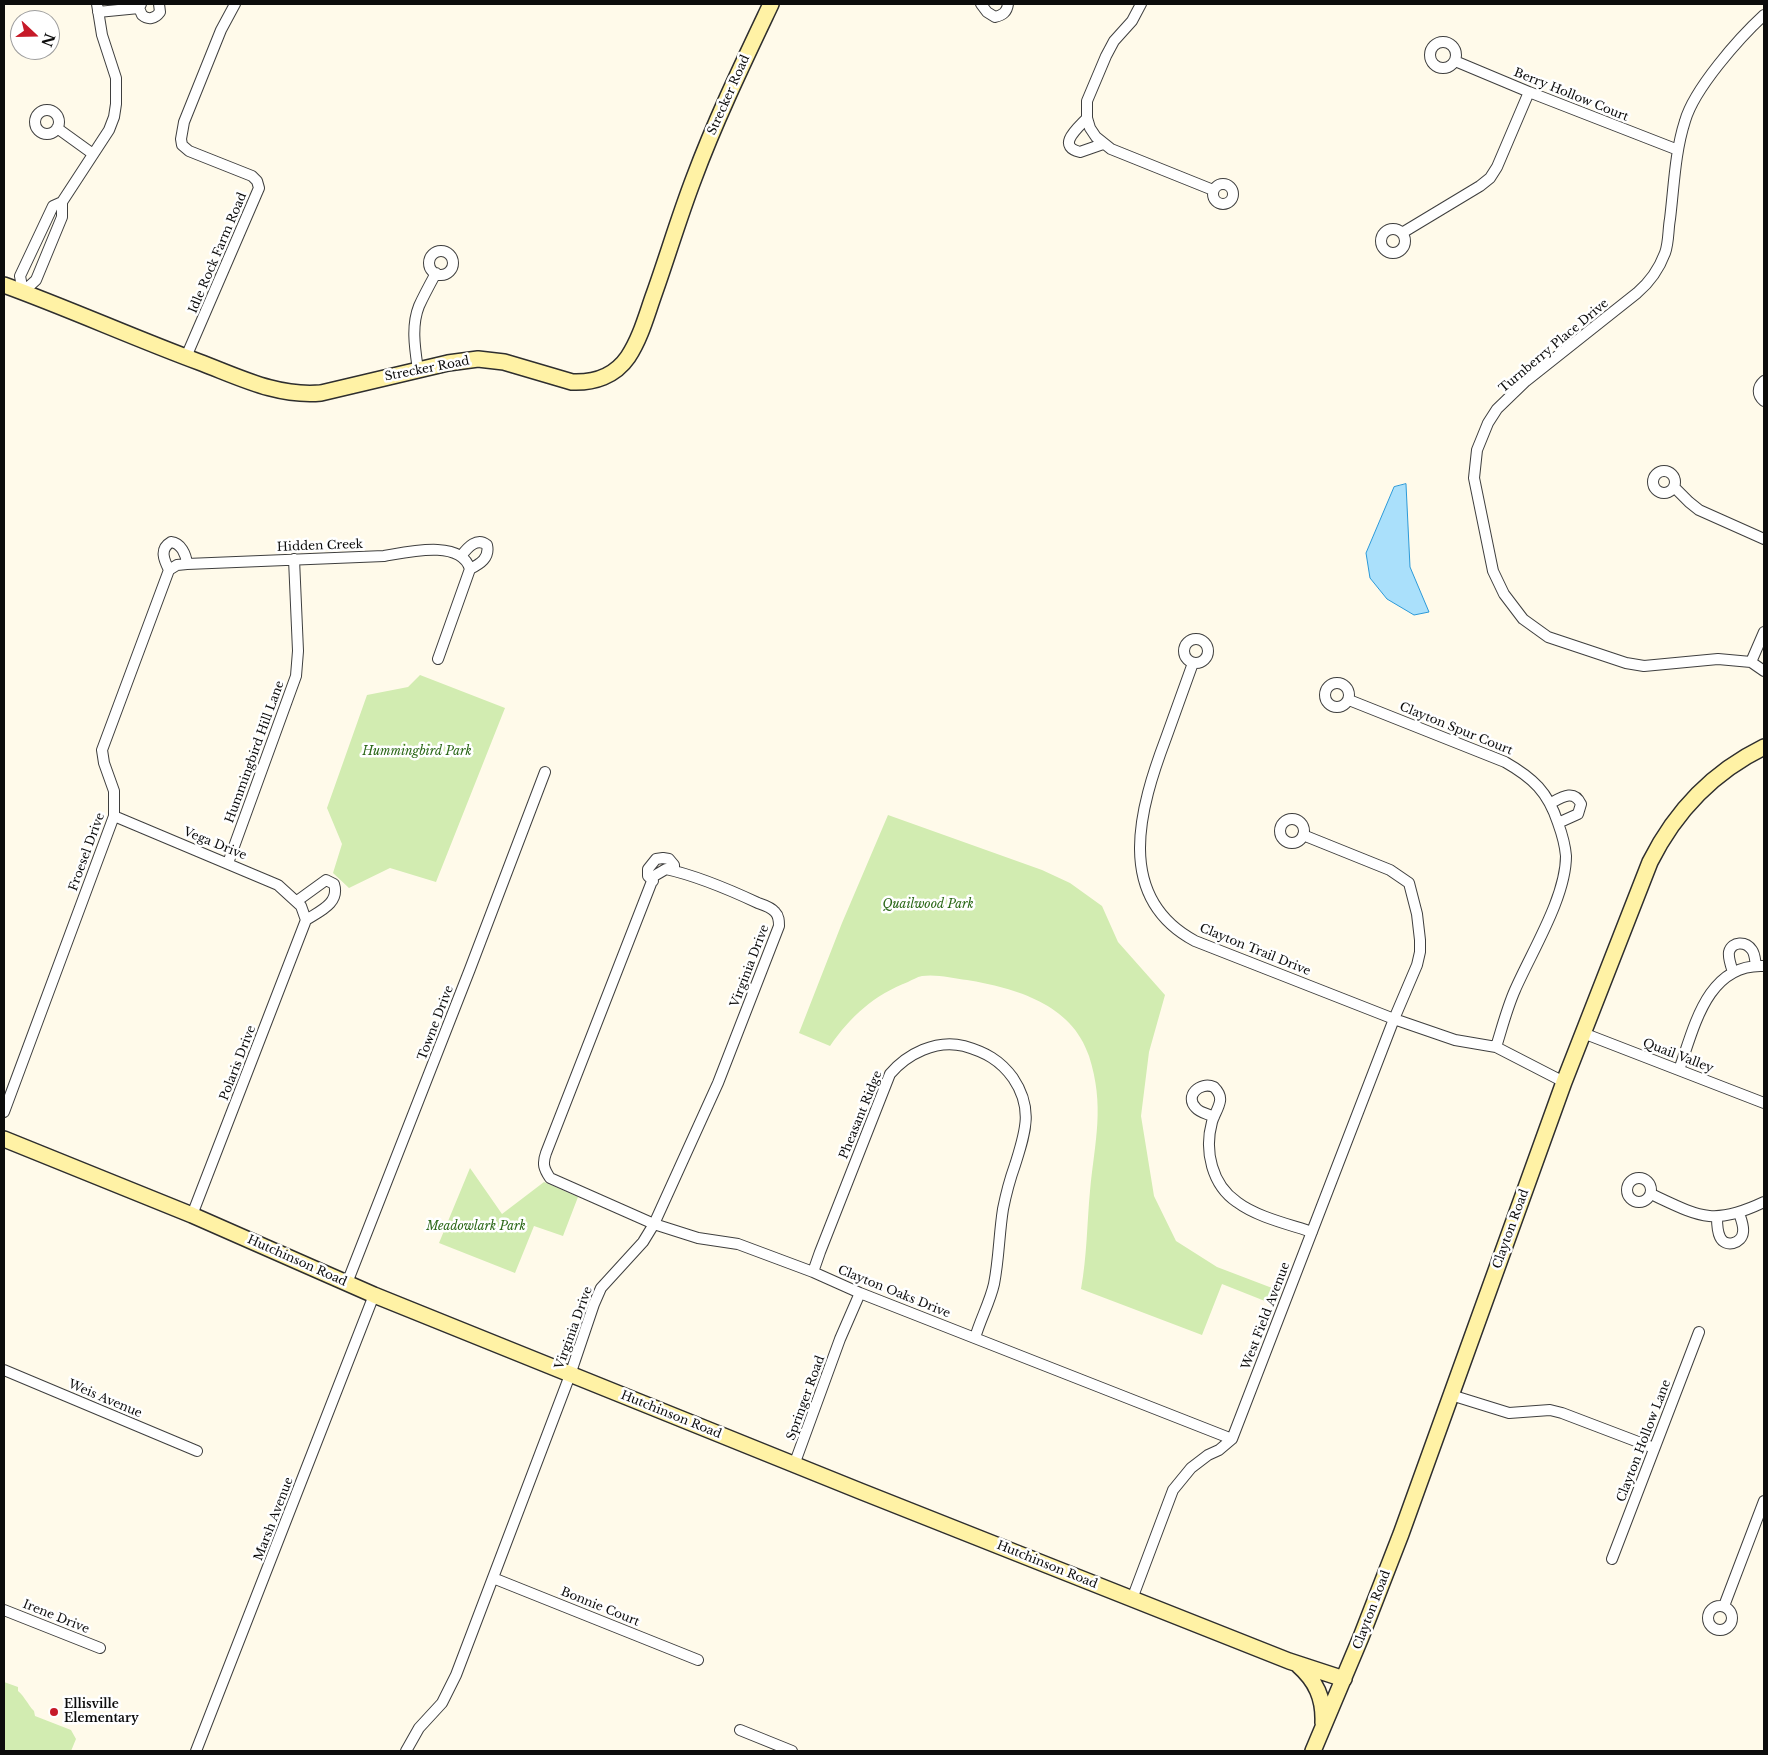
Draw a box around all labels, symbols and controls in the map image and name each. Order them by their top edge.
north arrow [10,10,60,60]
text: N [37,31,59,49]
street label: Strecker Road [705,53,753,137]
street label: Berry Hollow Court [1512,65,1630,125]
street label: Idle Rock Farm Road [186,190,250,316]
street label: Turnberry Place Drive [1496,296,1612,396]
street label: Strecker Road [383,354,471,384]
street label: Hidden Creek [277,537,363,555]
street label: Hummingbird Hill Lane [223,679,287,825]
street label: Clayton Spur Court [1397,700,1515,758]
park label: Hummingbird Park [362,745,472,759]
street label: Froesel Drive [66,811,108,893]
street label: Vega Drive [181,825,249,863]
park label: Quailwood Park [882,898,974,912]
street label: Clayton Trail Drive [1197,921,1313,979]
street label: Virginia Drive [728,923,772,1009]
street label: Towne Drive [415,984,457,1062]
street label: Polaris Drive [217,1023,259,1103]
street label: Quail Valley [1641,1036,1715,1076]
street label: Pheasant Ridge [837,1069,885,1161]
street label: Clayton Road [1490,1187,1532,1271]
park label: Meadowlark Park [426,1220,526,1234]
street label: Hutchinson Road [245,1233,349,1289]
street label: West Field Avenue [1239,1260,1293,1372]
street label: Clayton Oaks Drive [836,1263,952,1321]
street label: Virginia Drive [552,1285,596,1371]
street label: Springer Road [784,1354,828,1442]
street label: Weis Avenue [66,1377,144,1421]
street label: Clayton Hollow Lane [1614,1378,1674,1504]
street label: Hutchinson Road [619,1388,723,1442]
street label: Marsh Avenue [251,1475,297,1563]
street label: Hutchinson Road [995,1538,1099,1592]
street label: Clayton Road [1350,1568,1394,1652]
street label: Bonnie Court [558,1585,642,1629]
street label: Irene Drive [21,1597,91,1637]
place label: Ellisville Elementary [64,1698,139,1726]
marker: Ellisville Elementary [48,1706,60,1718]

